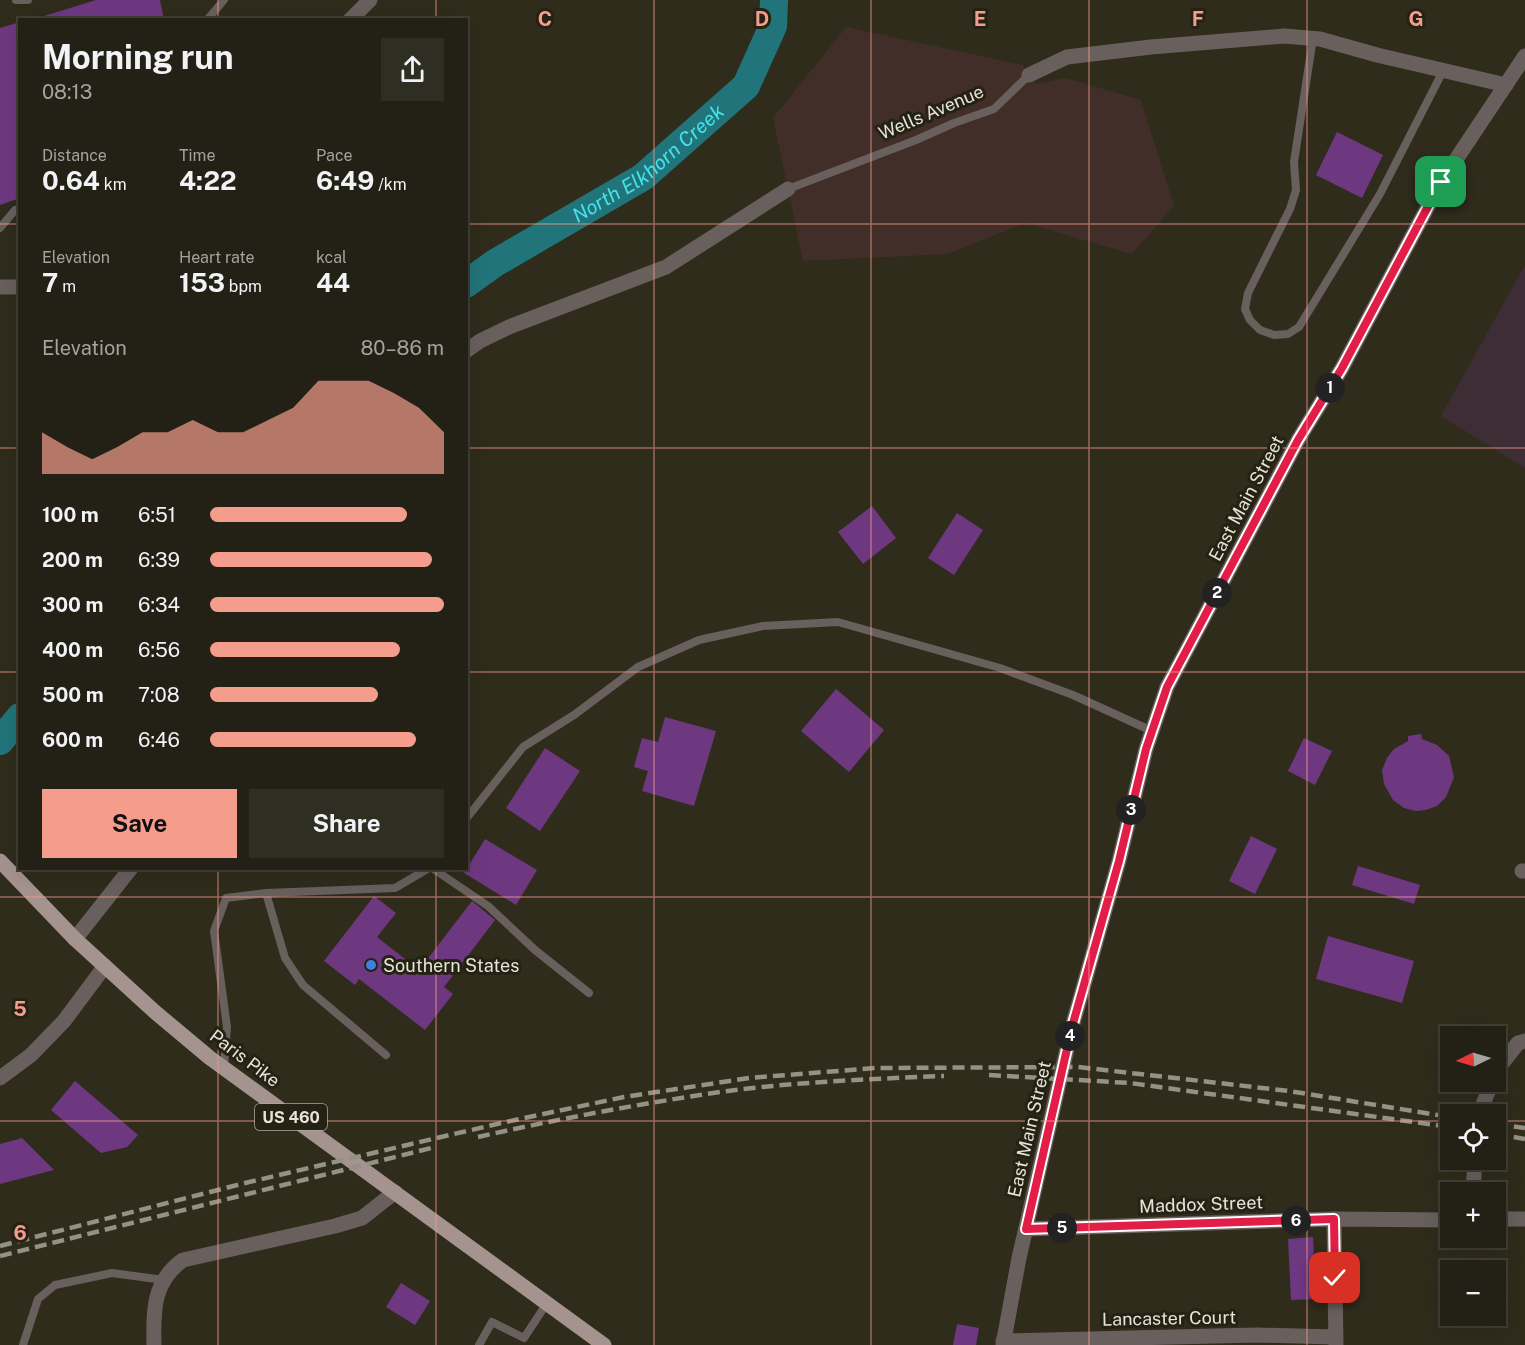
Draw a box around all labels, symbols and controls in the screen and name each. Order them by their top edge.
text: C [538,7,552,31]
text: D [755,7,769,31]
text: E [974,7,986,31]
text: F [1192,7,1204,31]
text: G [1408,7,1424,31]
text: Morning run [42,38,234,76]
button: share [381,38,444,101]
text: 08:13 [42,80,92,104]
street label: Wells Avenue [875,80,987,144]
water label: North Elkhorn Creek [568,99,729,227]
text: Distance [42,146,107,165]
text: Time [179,146,215,165]
text: Pace [316,146,353,165]
pin [1415,156,1466,207]
text: 0.64 [42,165,100,196]
text: 4:22 [179,165,237,196]
text: 6:49 [316,165,374,196]
icon: arrive [1424,165,1457,198]
text: km [100,175,127,194]
text: /km [374,175,407,194]
text: Elevation [42,248,110,267]
text: Heart rate [179,248,255,267]
text: kcal [316,248,347,267]
text: 7 [42,267,58,298]
text: 153 [179,267,225,298]
text: 44 [316,267,350,298]
text: m [58,277,76,296]
text: bpm [225,277,262,296]
text: Elevation [42,336,127,360]
text: 80–86 m [360,336,444,360]
pin: 1 [1315,373,1345,403]
text: 1 [1327,378,1333,397]
street label: East Main Street [1204,432,1288,564]
text: 100 m [42,503,99,527]
text: 6:51 [138,503,176,527]
text: 200 m [42,548,103,572]
text: 6:39 [138,548,180,572]
pin: 2 [1202,578,1232,608]
text: 2 [1212,583,1222,602]
text: 300 m [42,593,103,617]
text: 6:34 [138,593,180,617]
text: 400 m [42,638,103,662]
text: 6:56 [138,638,180,662]
text: 500 m [42,683,104,707]
text: 7:08 [138,683,180,707]
text: 600 m [42,728,103,752]
text: 6:46 [138,728,180,752]
button: Save [42,789,237,858]
button: Share [249,789,444,858]
pin: 3 [1116,795,1146,825]
text: 3 [1126,800,1136,819]
place label: Southern States [383,955,519,976]
marker: Southern States [364,958,378,972]
text: 5 [13,997,27,1021]
pin: 4 [1055,1021,1085,1051]
street label: Paris Pike [206,1025,284,1091]
text: 4 [1065,1026,1075,1045]
north arrow [1440,1026,1506,1092]
map controls [1440,1026,1506,1326]
street label: East Main Street [1003,1059,1055,1199]
road number: US 460 [255,1104,327,1130]
button: locate [1440,1104,1506,1170]
button: + [1440,1182,1506,1248]
street label: Maddox Street [1139,1191,1263,1217]
pin: 6 [1281,1206,1311,1236]
text: 6 [1291,1211,1301,1230]
pin: 5 [1047,1213,1077,1243]
text: 5 [1057,1218,1067,1237]
text: 6 [13,1221,27,1245]
pin [1309,1252,1360,1303]
button: − [1440,1260,1506,1326]
icon: check [1318,1261,1351,1294]
street label: Lancaster Court [1102,1306,1236,1330]

